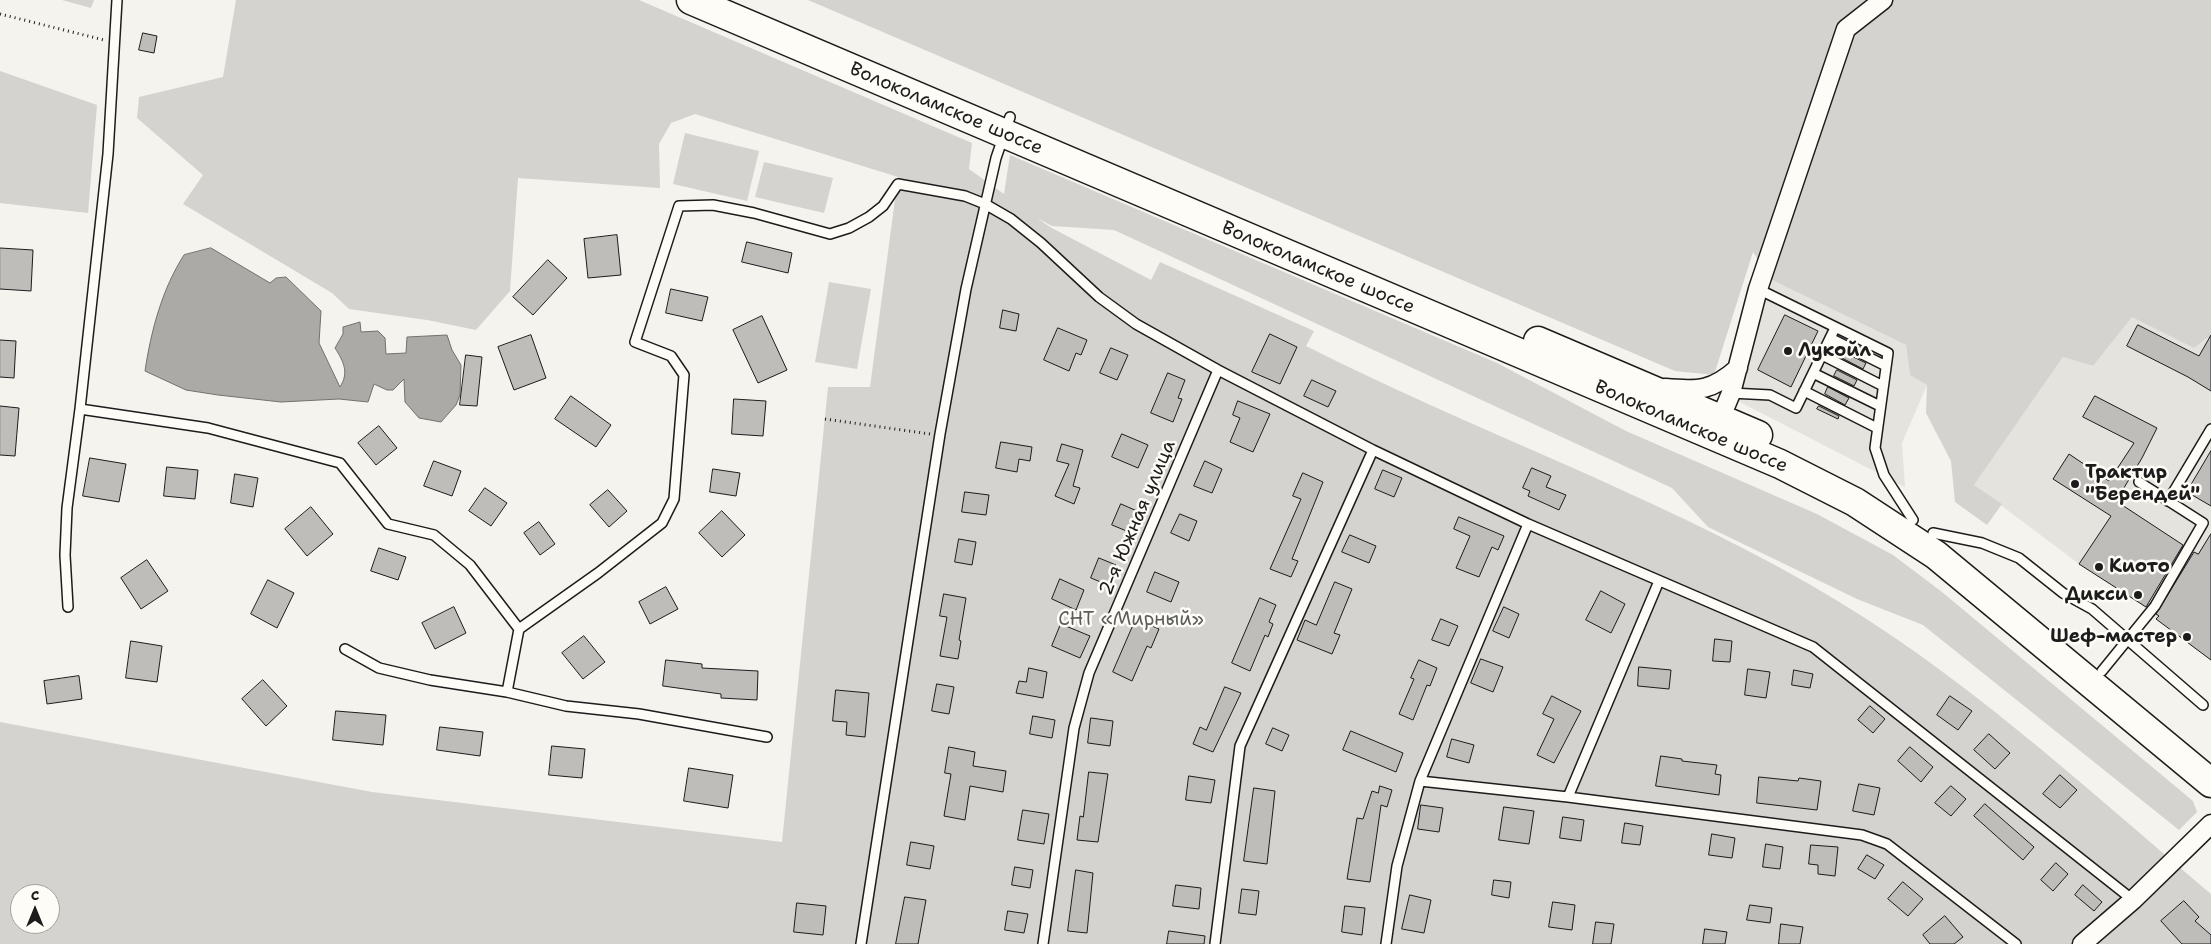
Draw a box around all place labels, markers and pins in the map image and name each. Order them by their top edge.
place label: Лукойл [1798,340,1871,362]
marker: Лукойл [1782,345,1794,357]
place label: Трактир "Берендей" [2085,462,2200,506]
marker: Трактир "Берендей" [2069,478,2081,490]
place label: Киото [2109,556,2170,578]
marker: Киото [2093,561,2105,573]
place label: Дикси [2065,584,2128,606]
marker: Дикси [2132,589,2144,601]
place label: Шеф-мастер [2050,626,2177,648]
marker: Шеф-мастер [2181,631,2193,643]

